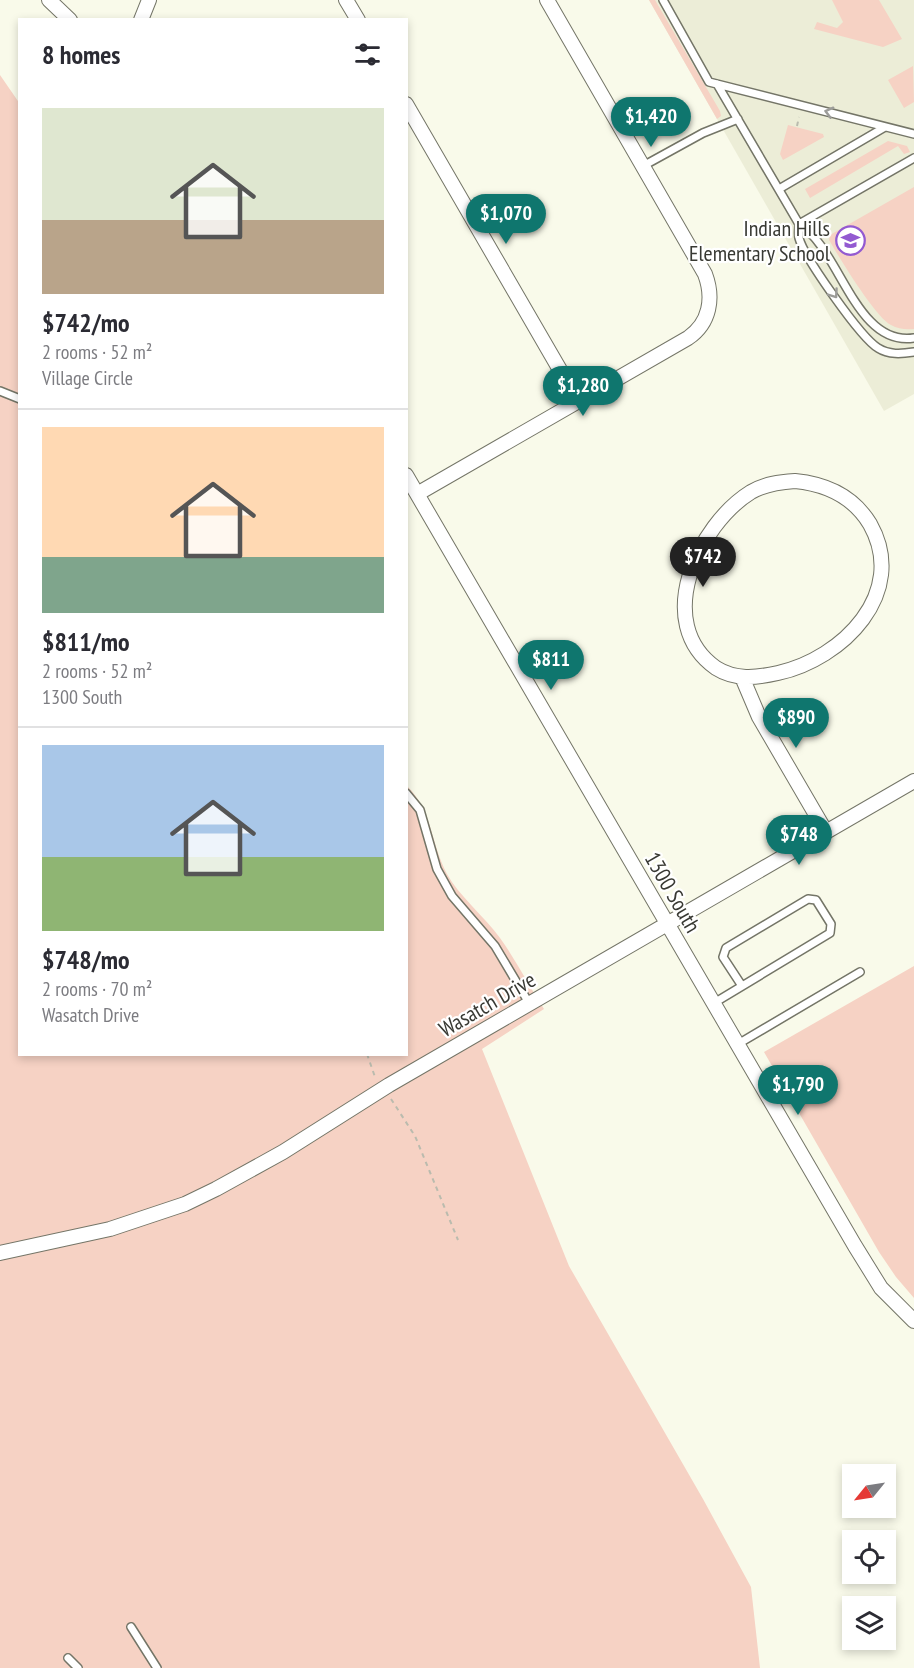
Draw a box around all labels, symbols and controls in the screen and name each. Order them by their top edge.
text: 8 homes [42,38,120,71]
icon: filters [351,38,384,71]
pin: $1,420 [602,97,700,148]
text: $1,420 [625,103,677,129]
one-way arrow [824,107,834,119]
icon: home [159,147,267,255]
pin: $1,070 [457,194,555,245]
text: $1,070 [480,200,532,226]
place label: Indian Hills Elementary School [689,214,831,267]
school or university icon: Indian Hills Elementary School [835,225,867,257]
one-way arrow [827,287,838,298]
text: $742/mo [42,306,130,339]
text: 2 rooms · 52 m² [42,339,152,365]
text: Village Circle [42,365,133,391]
pin: $1,280 [534,366,632,417]
text: $1,280 [557,372,609,398]
icon: home [159,466,267,574]
pin: $742 [667,537,739,588]
text: $742 [684,543,722,569]
text: $811/mo [42,625,130,658]
pin: $811 [515,640,587,691]
text: $811 [532,646,570,672]
text: 2 rooms · 52 m² [42,658,152,684]
text: 1300 South [42,684,122,710]
pin: $890 [760,698,832,749]
text: $890 [777,704,815,730]
icon: home [159,784,267,892]
pin: $748 [763,815,835,866]
text: $748 [780,821,818,847]
street label: 1300 South [639,847,707,937]
text: $748/mo [42,943,130,976]
street label: Wasatch Drive [434,965,540,1043]
text: 2 rooms · 70 m² [42,976,152,1002]
text: Wasatch Drive [42,1002,139,1028]
pin: $1,790 [749,1065,847,1116]
text: $1,790 [772,1071,824,1097]
north arrow [842,1464,896,1518]
map controls [842,1464,896,1650]
button: locate [842,1530,896,1584]
button: layers [842,1596,896,1650]

